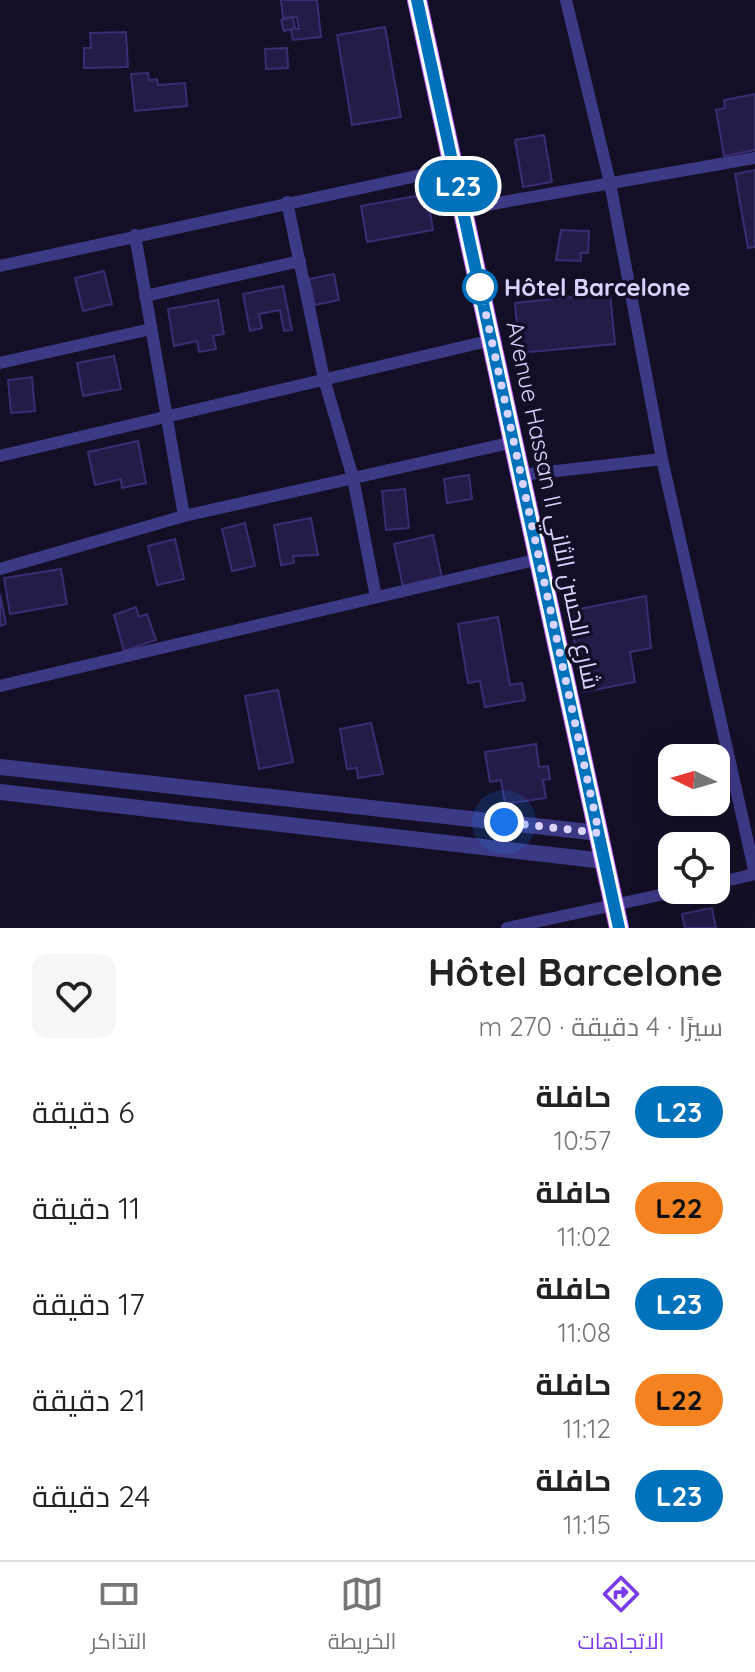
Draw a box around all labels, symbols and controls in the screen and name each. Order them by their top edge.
line badge: L23 [412,160,504,212]
text: L23 [435,168,481,203]
marker: Hôtel Barcelone [463,270,497,304]
place label: Hôtel Barcelone [504,272,690,302]
street label: Avenue Hassan II شارع الحسن الثاني [495,318,608,693]
north arrow [658,744,730,816]
map controls [658,744,730,904]
your location [484,802,524,842]
button: locate [658,832,730,904]
text: Hôtel Barcelone [428,948,723,996]
button: heart [32,954,116,1038]
text: سيرًا · 4 دقيقة · 270 m [479,1010,723,1043]
text: حافلة [536,1077,611,1115]
text: 6 دقيقة [32,1093,134,1131]
text: L23 [656,1094,702,1129]
text: 10:57 [554,1124,611,1157]
text: حافلة [536,1173,611,1211]
text: 11 دقيقة [32,1189,140,1227]
text: L22 [655,1190,703,1225]
text: 11:02 [557,1220,611,1253]
text: حافلة [536,1269,611,1307]
text: 17 دقيقة [32,1285,145,1323]
text: L23 [656,1286,702,1321]
text: 11:08 [557,1316,611,1349]
text: حافلة [536,1365,611,1403]
text: 21 دقيقة [32,1381,146,1419]
text: L22 [655,1382,703,1417]
text: 11:12 [563,1412,611,1445]
text: حافلة [536,1461,611,1499]
text: 24 دقيقة [32,1477,150,1515]
text: L23 [656,1478,702,1513]
text: 11:15 [563,1508,611,1541]
tab: التذاكر [90,1572,147,1662]
tab: الخريطة [328,1572,397,1662]
tab: الاتجاهات [577,1572,665,1662]

